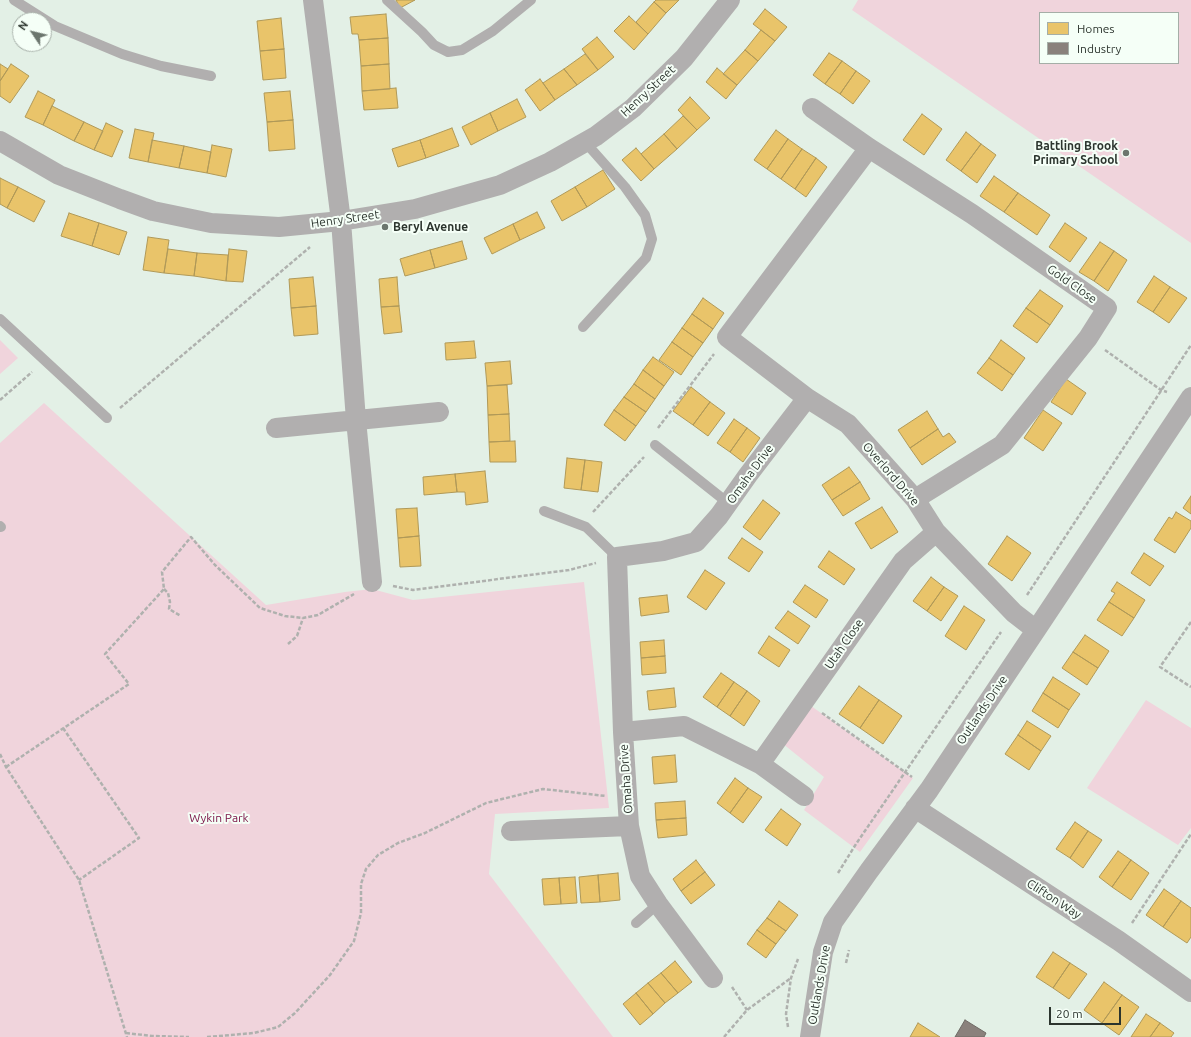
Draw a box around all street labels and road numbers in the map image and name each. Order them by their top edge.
street label: Henry Street [618,62,678,120]
street label: Henry Street [310,207,380,231]
street label: Gold Close [1044,262,1100,306]
street label: Overlord Drive [860,439,922,509]
street label: Omaha Drive [724,441,776,507]
street label: Utah Close [821,616,867,672]
street label: Outlands Drive [954,673,1010,747]
street label: Omaha Drive [616,744,636,814]
street label: Clifton Way [1024,876,1084,922]
street label: Outlands Drive [805,944,833,1026]

